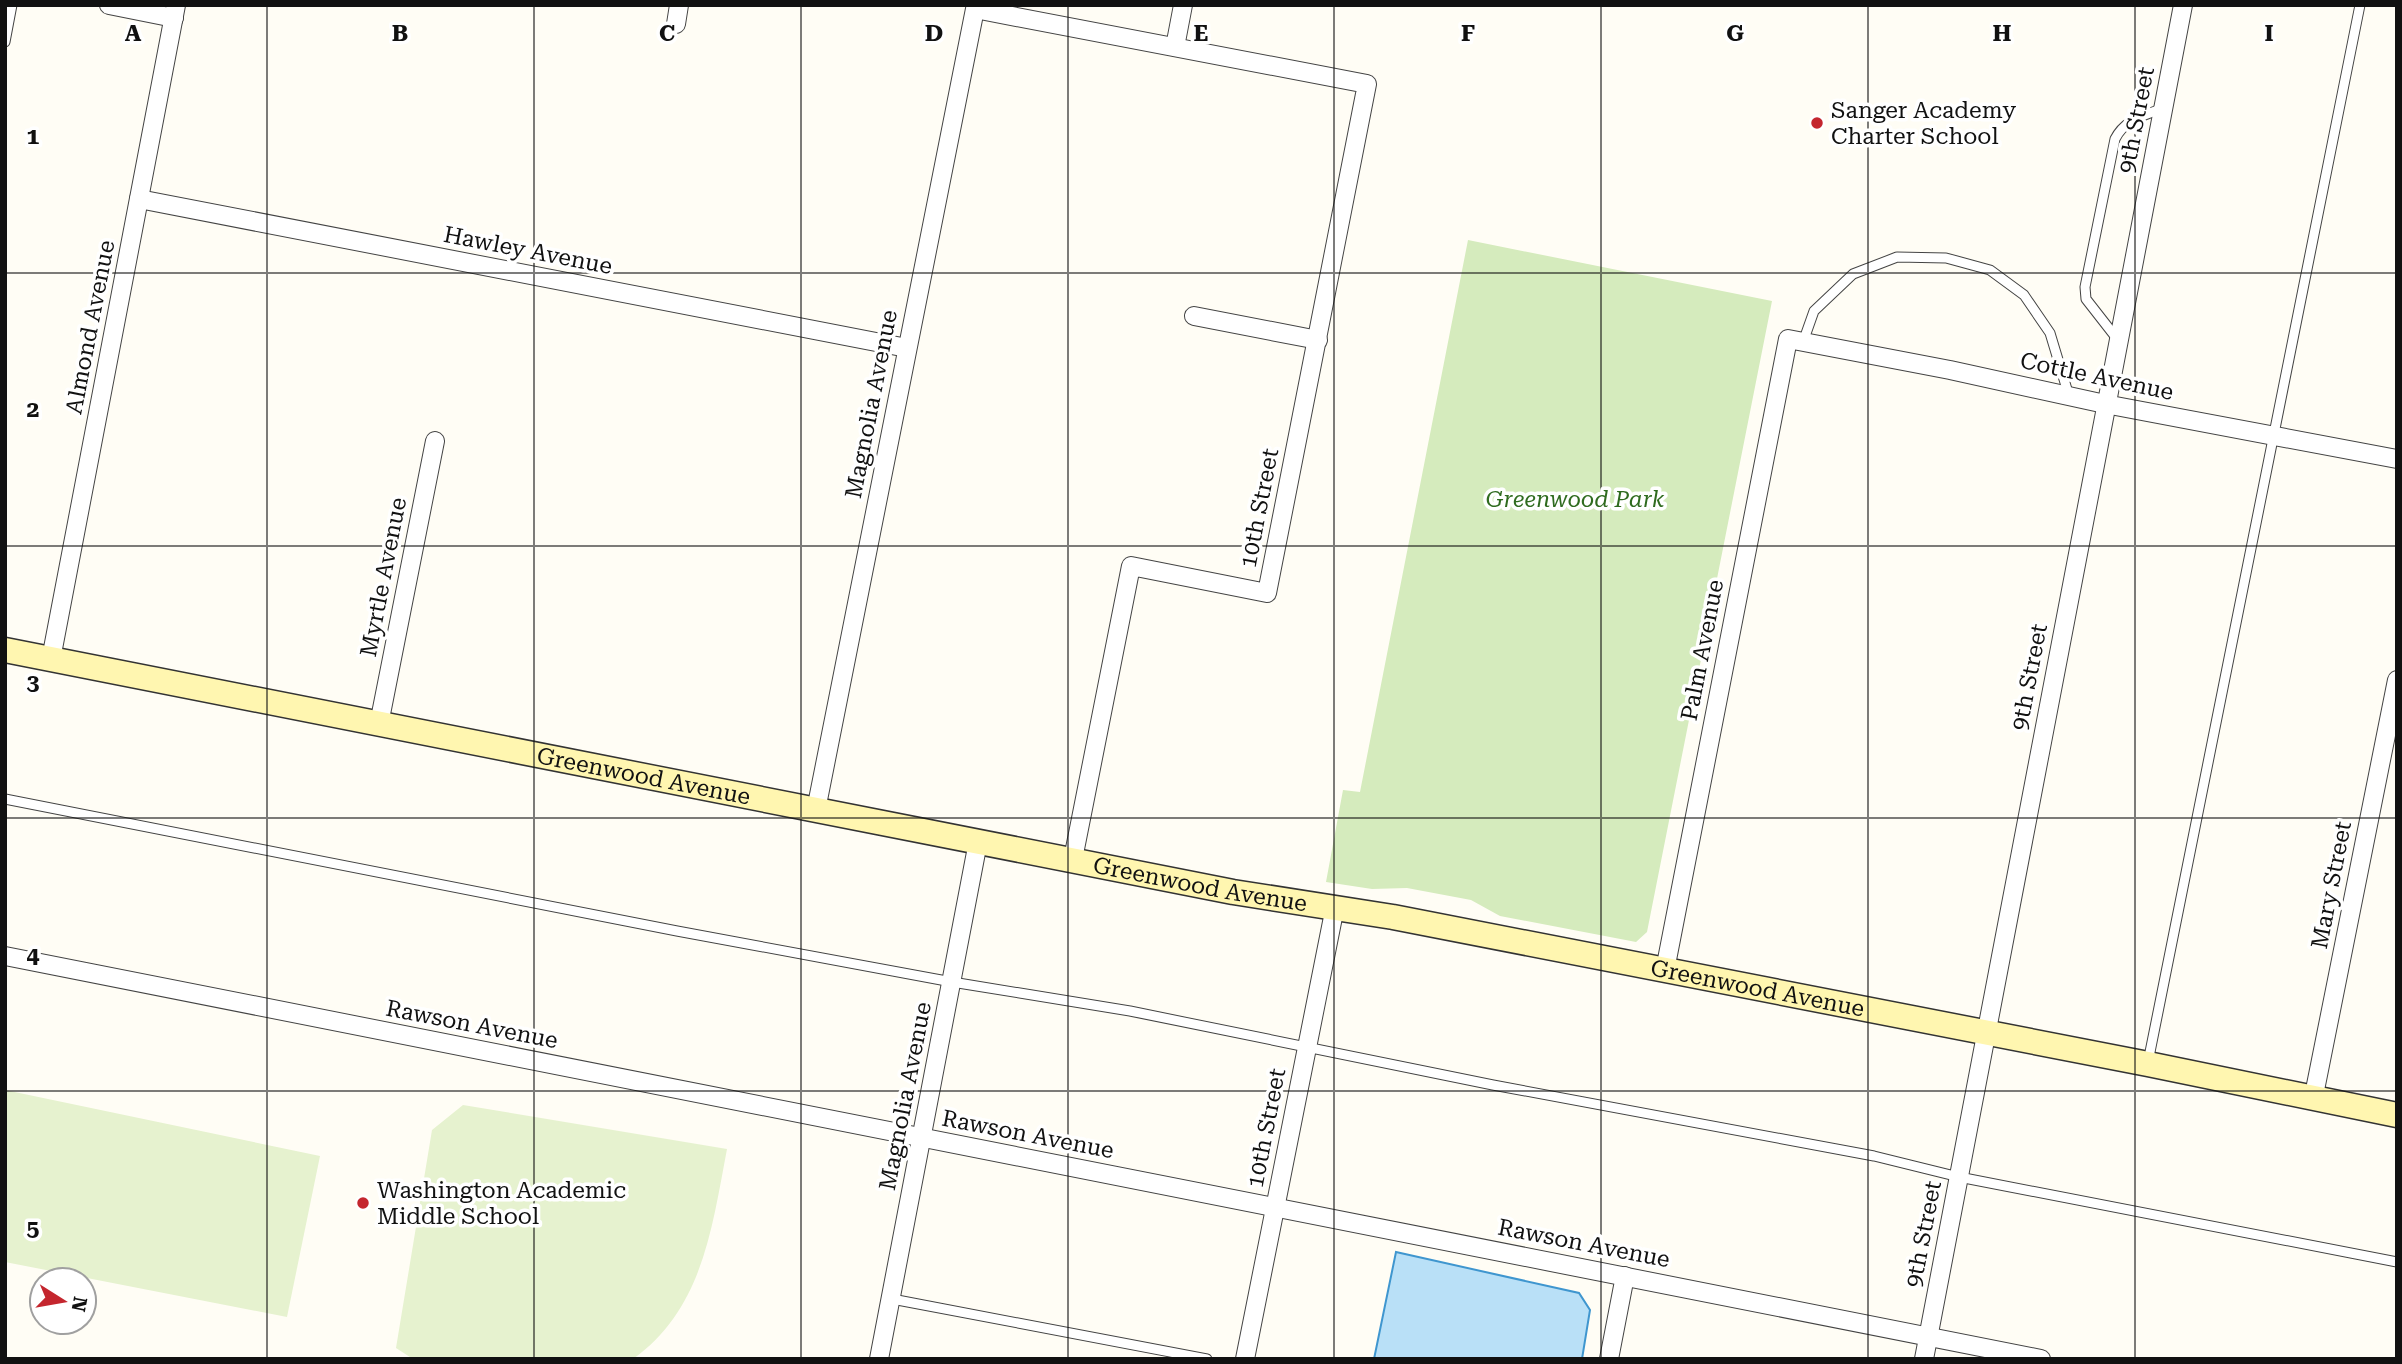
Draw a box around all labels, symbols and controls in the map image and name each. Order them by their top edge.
text: A [125,20,142,47]
text: B [392,20,408,47]
text: C [659,20,675,47]
text: D [925,20,943,47]
text: E [1194,20,1208,47]
text: F [1461,20,1475,47]
text: G [1726,20,1744,47]
text: H [1993,20,2012,47]
text: I [2264,20,2274,47]
street label: 9th Street [2113,64,2160,176]
place label: Sanger Academy Charter School [1831,97,2016,150]
marker: Sanger Academy Charter School [1809,115,1825,131]
text: 1 [27,123,40,150]
street label: Hawley Avenue [441,221,615,280]
street label: Almond Avenue [60,238,121,416]
street label: Magnolia Avenue [840,308,903,501]
street label: Cottle Avenue [2018,347,2176,406]
text: 2 [27,396,39,423]
street label: 10th Street [1235,446,1284,570]
park label: Greenwood Park [1486,486,1665,513]
street label: Myrtle Avenue [355,495,412,659]
street label: Palm Avenue [1676,577,1729,723]
street label: 9th Street [2006,621,2053,733]
text: 3 [27,669,40,696]
street label: Greenwood Avenue [534,742,753,811]
street label: Mary Street [2306,819,2357,951]
street label: Greenwood Avenue [1091,852,1309,917]
text: 4 [27,942,40,969]
street label: Greenwood Avenue [1648,954,1867,1022]
street label: Rawson Avenue [384,995,560,1054]
street label: Magnolia Avenue [874,1000,937,1193]
street label: 10th Street [1242,1066,1291,1190]
street label: Rawson Avenue [940,1105,1116,1164]
place label: Washington Academic Middle School [377,1177,626,1230]
street label: 9th Street [1900,1178,1947,1290]
marker: Washington Academic Middle School [355,1195,371,1211]
street label: Rawson Avenue [1496,1214,1672,1273]
text: 5 [27,1215,40,1242]
north arrow [28,1266,98,1336]
text: N [66,1295,92,1314]

